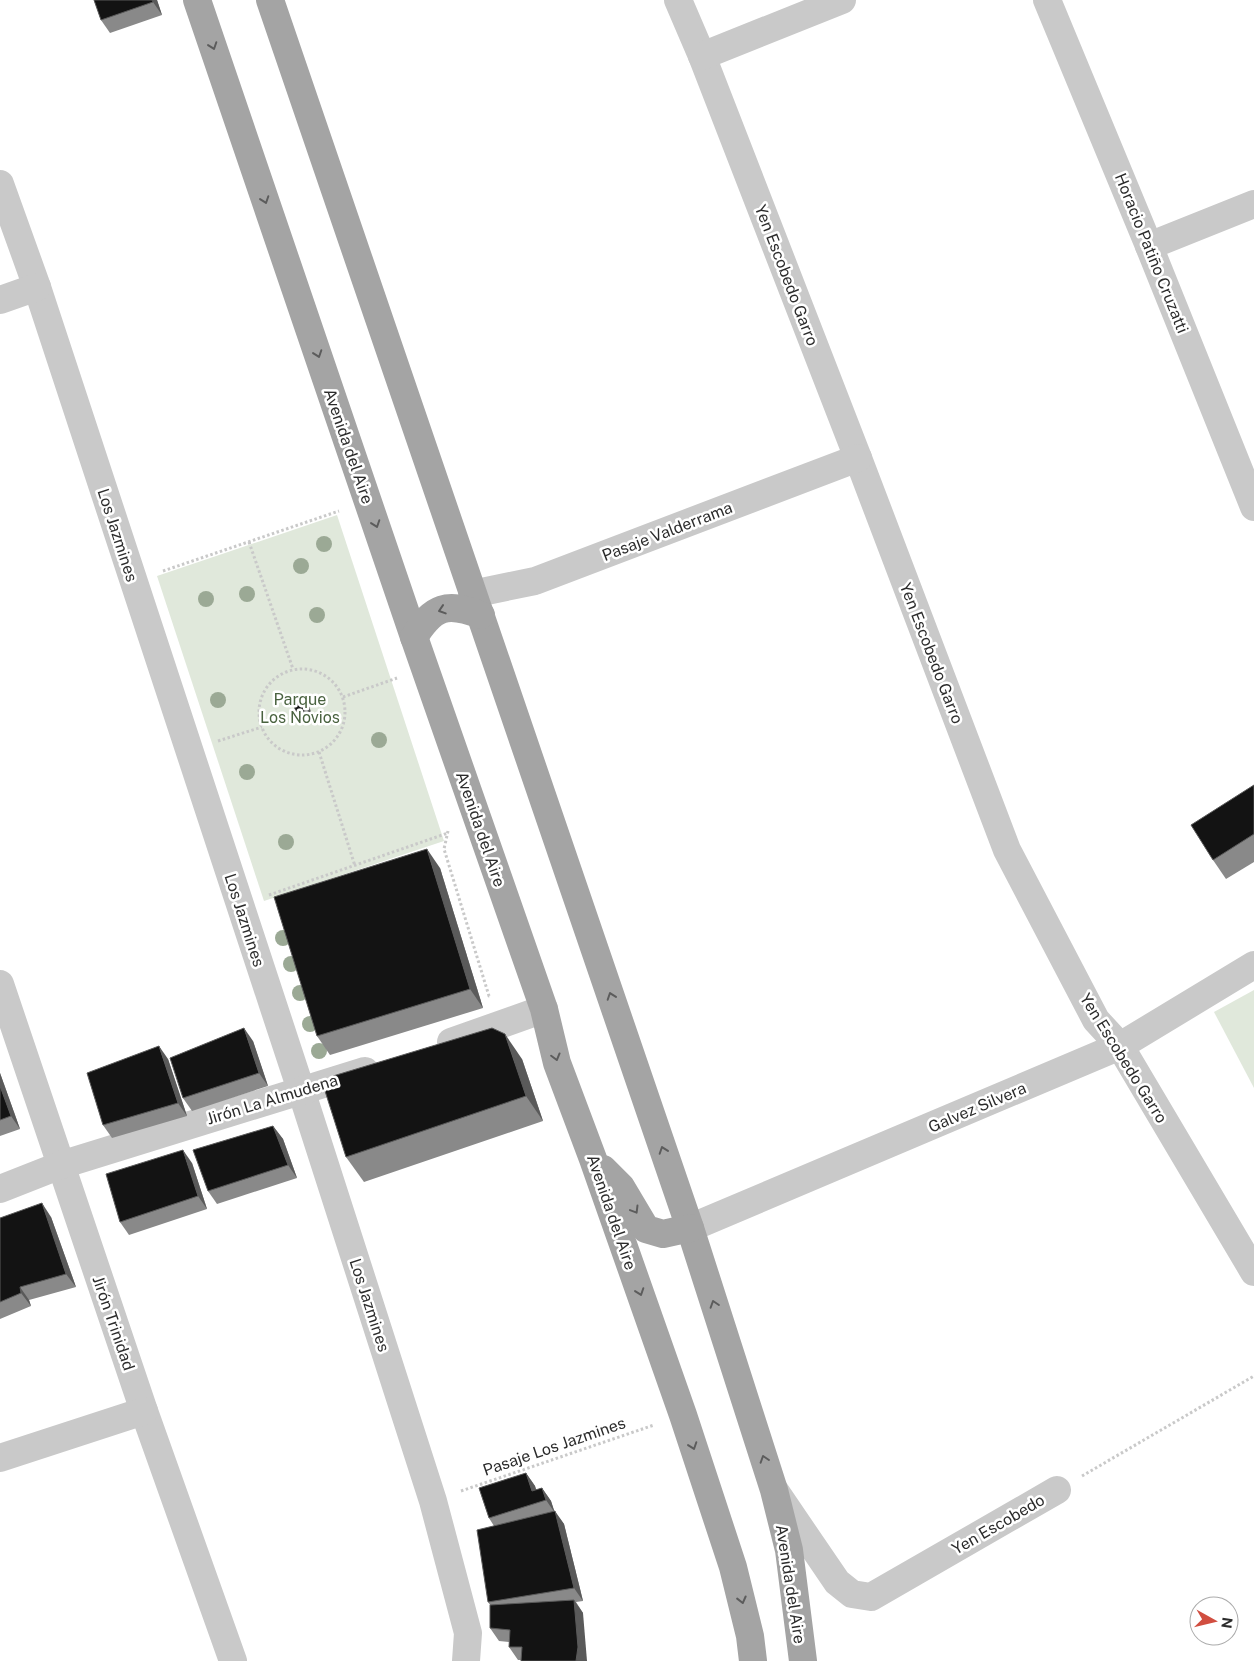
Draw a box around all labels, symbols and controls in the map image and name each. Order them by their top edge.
one-way arrow [207,41,217,50]
street label: Horacio Patiño Cruzatti [1111,170,1192,336]
one-way arrow [259,195,269,204]
street label: Yen Escobedo Garro [751,202,822,348]
one-way arrow [312,349,322,357]
street label: Avenida del Aire [320,386,377,506]
street label: Los Jazmines [94,486,142,584]
street label: Pasaje Valderrama [599,498,735,565]
one-way arrow [370,519,380,528]
street label: Yen Escobedo Garro [896,580,967,726]
one-way arrow [439,605,447,615]
park label: Parque Los Novios [260,690,340,727]
street label: Avenida del Aire [452,769,509,889]
street label: Los Jazmines [221,871,269,969]
street label: Yen Escobedo Garro [1076,990,1171,1127]
one-way arrow [606,993,616,1001]
one-way arrow [550,1052,560,1060]
street label: Jirón La Almudena [204,1070,340,1128]
street label: Galvez Silvera [925,1078,1029,1137]
one-way arrow [659,1146,669,1155]
street label: Avenida del Aire [583,1152,640,1272]
one-way arrow [628,1205,638,1214]
street label: Los Jazmines [346,1256,394,1354]
street label: Jirón Trinidad [88,1273,139,1373]
one-way arrow [634,1287,644,1296]
one-way arrow [710,1301,720,1309]
street label: Pasaje Los Jazmines [480,1413,628,1480]
one-way arrow [687,1441,697,1449]
one-way arrow [760,1455,770,1464]
street label: Yen Escobedo [949,1490,1048,1559]
street label: Avenida del Aire [772,1523,809,1645]
one-way arrow [736,1596,747,1605]
north arrow [1189,1596,1239,1646]
text: N [1218,1616,1236,1629]

